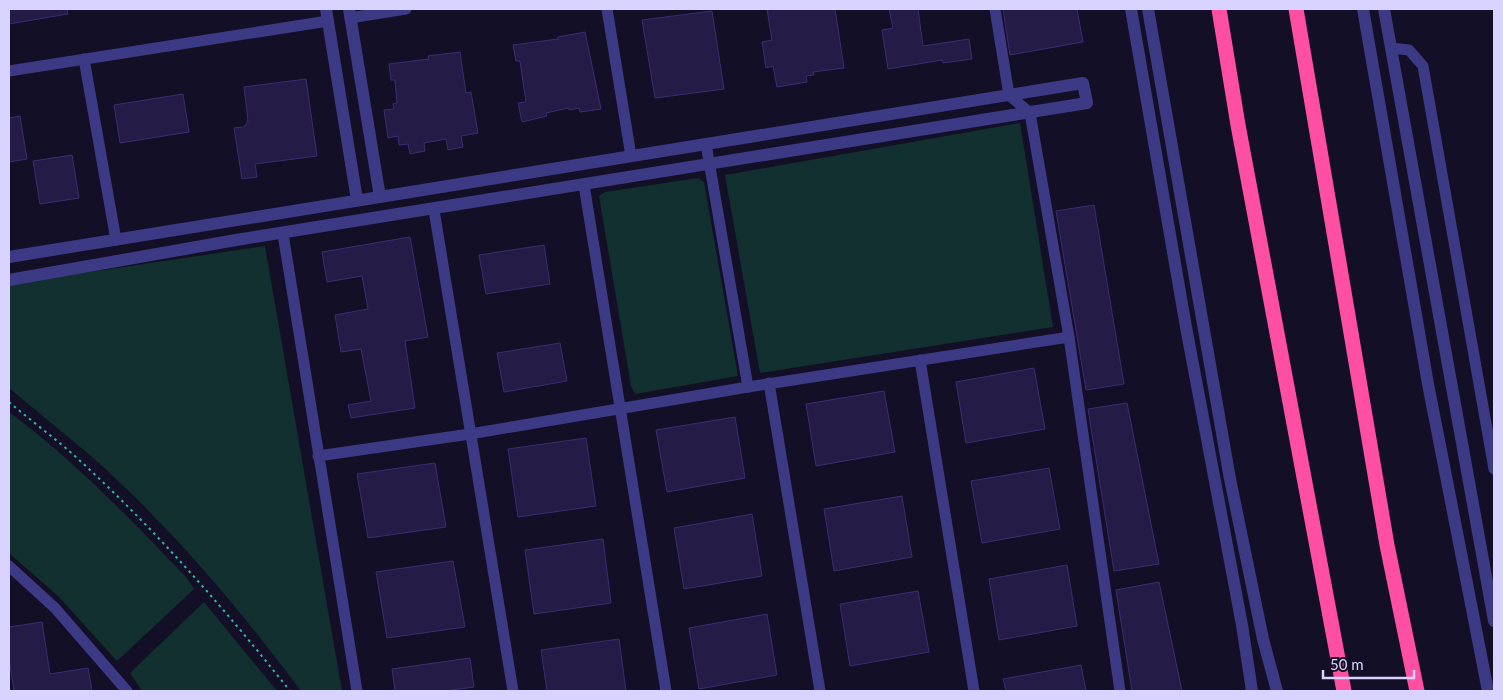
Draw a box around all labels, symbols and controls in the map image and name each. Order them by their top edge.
scale bar [1323,648,1414,680]
text: 50 m [1330,655,1364,673]

